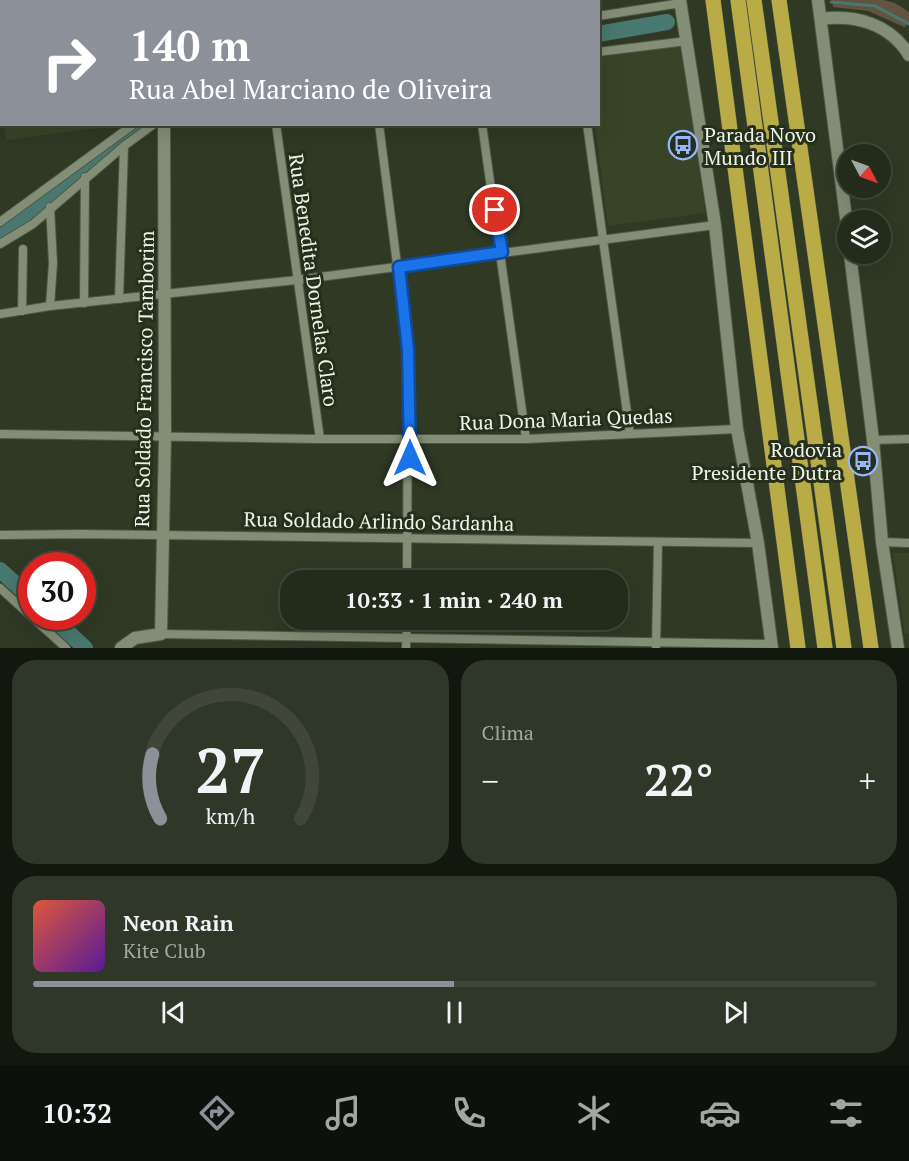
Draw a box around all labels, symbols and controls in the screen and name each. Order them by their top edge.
text: 140 m [129,17,250,73]
icon: right [30,24,108,102]
text: Rua Abel Marciano de Oliveira [129,71,492,107]
place label: Parada Novo Mundo III [704,121,816,171]
bus stop icon: Parada Novo Mundo III [667,129,699,161]
north arrow [837,144,891,198]
map controls [837,144,891,264]
street label: Rua Benedita Dornelas Claro [283,152,345,408]
pin [469,184,520,235]
icon: arrive [478,193,511,226]
button: layers [837,210,891,264]
street label: Rua Soldado Francisco Tamborim [128,230,160,528]
street label: Rua Dona Maria Quedas [459,402,673,436]
position arrow [378,426,442,490]
place label: Rodovia Presidente Dutra [691,436,842,486]
bus stop icon: Rodovia Presidente Dutra [847,445,879,477]
street label: Rua Soldado Arlindo Sardanha [244,505,514,537]
speed limit sign: 30 [18,552,96,630]
text: 10:33 · 1 min · 240 m [345,585,563,614]
text: Clima [482,719,534,746]
text: 27 [195,728,266,811]
text: 22° [644,749,713,809]
text: − [482,759,499,802]
text: + [858,759,876,802]
text: km/h [205,802,255,830]
text: Neon Rain [123,908,234,937]
text: Kite Club [123,937,206,964]
icon: previous [157,996,190,1029]
icon: pause [438,996,471,1029]
icon: next [719,996,752,1029]
icon: directions [196,1092,238,1134]
icon: music [322,1092,364,1134]
icon: phone [448,1092,490,1134]
icon: climate [573,1092,615,1134]
icon: car [699,1092,741,1134]
icon: filters [825,1092,867,1134]
text: 10:32 [42,1095,112,1131]

